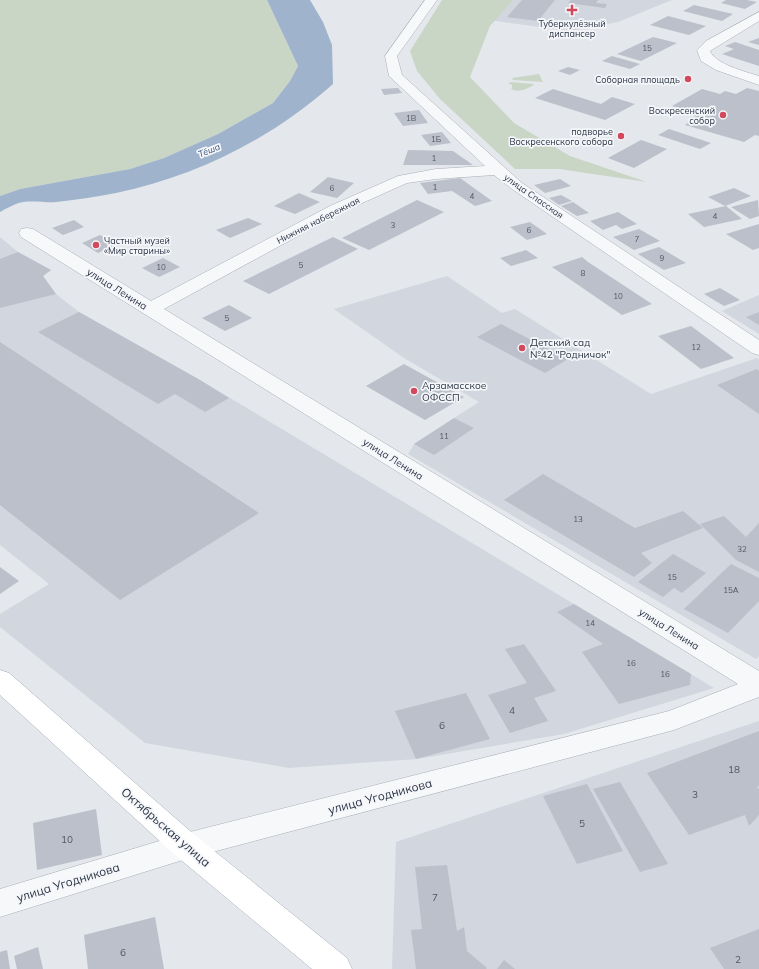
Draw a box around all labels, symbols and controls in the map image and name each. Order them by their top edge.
marker: Туберкулёзный диспансер [566,4,578,16]
place label: Туберкулёзный диспансер [538,18,606,39]
house number: 15 [642,43,652,53]
place label: Соборная площадь [595,74,680,85]
marker: Соборная площадь [683,74,693,84]
place label: Воскресенский собор [649,105,716,126]
marker: Воскресенский собор [718,110,728,120]
house number: 1В [406,113,416,123]
place label: подворье Воскресенского собора [509,126,613,147]
marker: подворье Воскресенского собора [616,131,626,141]
house number: 1Б [431,134,442,144]
water label: Тёша [196,140,222,159]
house number: 1 [432,153,437,163]
street label: улица Спасская [502,171,566,221]
house number: 1 [433,182,438,192]
house number: 6 [330,183,335,193]
house number: 4 [470,191,475,201]
street label: Нижняя набережная [275,194,361,246]
house number: 4 [713,211,718,221]
house number: 3 [391,220,396,230]
house number: 6 [527,225,532,235]
house number: 7 [635,234,640,244]
place label: Частный музей «Мир старины» [104,235,170,256]
marker: Частный музей «Мир старины» [91,240,101,250]
house number: 9 [660,253,665,263]
house number: 5 [299,260,304,270]
house number: 10 [156,262,166,272]
street label: улица Ленина [84,265,150,313]
house number: 8 [581,268,586,278]
house number: 10 [613,291,623,301]
house number: 5 [225,313,230,323]
place label: Детский сад №42 "Родничок" [530,336,610,361]
house number: 12 [691,342,701,352]
marker: Детский сад №42 "Родничок" [517,343,527,353]
place label: Арзамасское ОФССП [422,379,487,404]
marker: Арзамасское ОФССП [409,386,419,396]
house number: 11 [439,431,449,441]
street label: улица Ленина [360,435,426,483]
house number: 13 [573,514,583,524]
house number: 32 [737,544,747,554]
house number: 15 [667,572,677,582]
house number: 15А [723,585,739,595]
street label: улица Ленина [636,605,702,653]
house number: 14 [585,618,595,628]
house number: 16 [626,658,636,668]
house number: 16 [660,669,670,679]
house number: 4 [509,704,515,717]
house number: 6 [439,719,445,732]
house number: 18 [728,763,740,776]
street label: улица Угодникова [326,775,434,817]
street label: Октябрьская улица [118,784,214,870]
house number: 3 [692,788,698,801]
house number: 5 [579,817,585,830]
house number: 10 [61,833,73,846]
street label: улица Угодникова [15,859,121,905]
house number: 7 [432,891,438,904]
house number: 6 [120,946,126,959]
house number: 2 [735,953,741,966]

